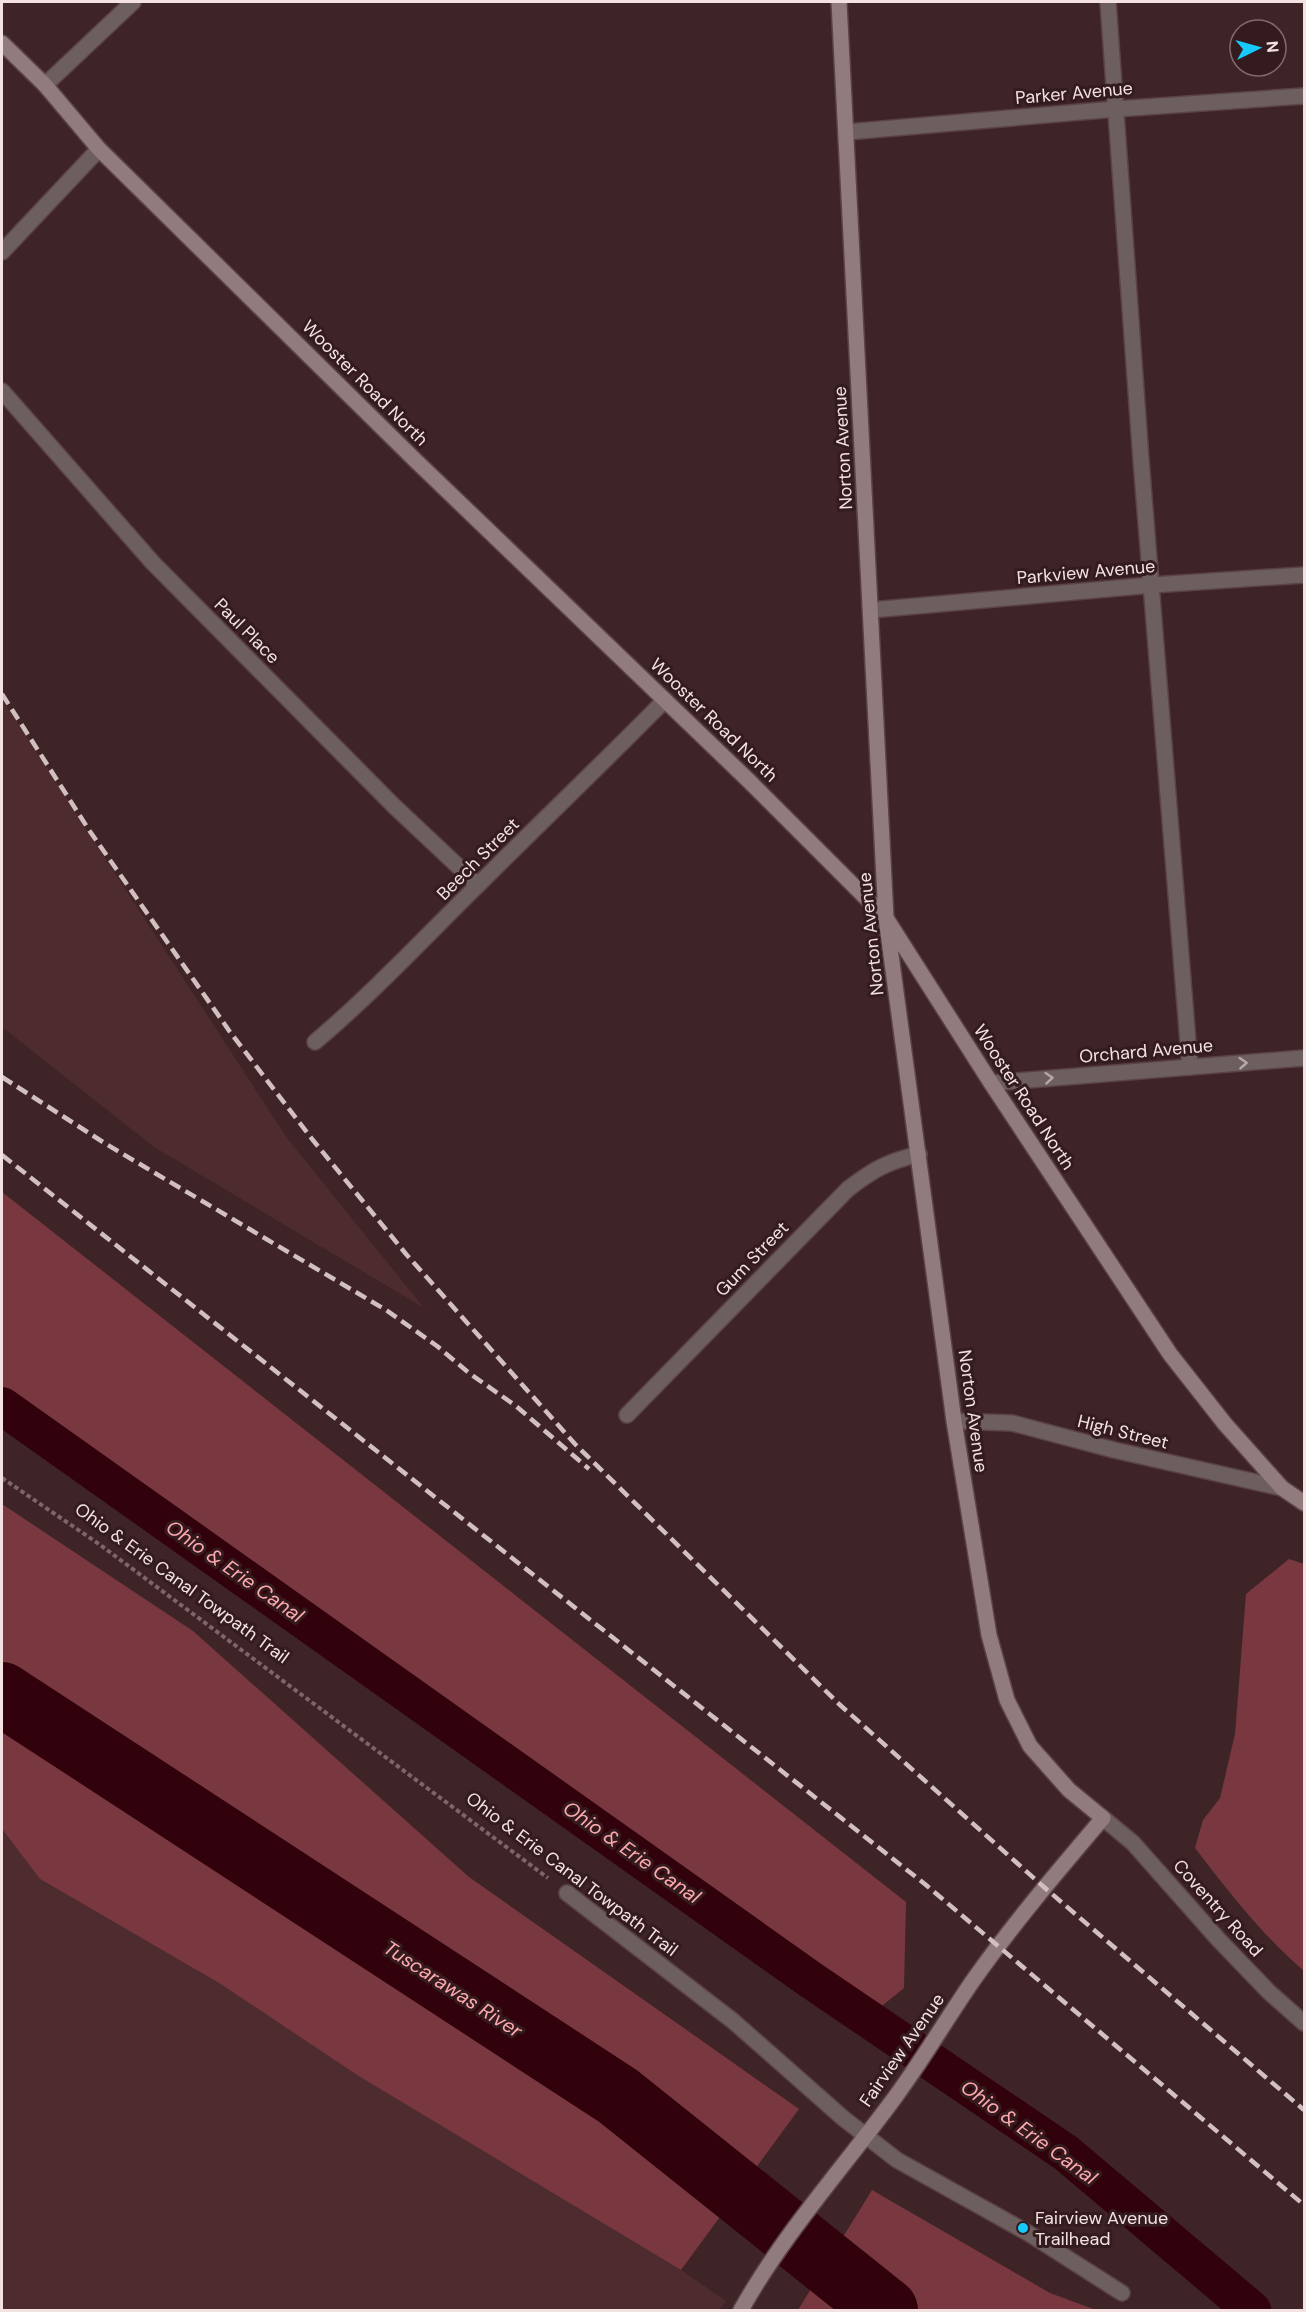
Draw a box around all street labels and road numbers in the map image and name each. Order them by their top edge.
street label: Parker Avenue [1014,76,1134,110]
street label: Wooster Road North [297,315,433,451]
street label: Norton Avenue [828,386,858,510]
street label: Parkview Avenue [1016,554,1156,590]
street label: Paul Place [209,593,285,669]
street label: Wooster Road North [645,653,783,787]
street label: Beech Street [431,812,525,906]
street label: Norton Avenue [853,871,889,997]
street label: Wooster Road North [968,1020,1080,1174]
street label: Orchard Avenue [1078,1033,1214,1069]
street label: Gum Street [710,1216,794,1302]
street label: Norton Avenue [953,1348,993,1474]
street label: High Street [1075,1409,1171,1455]
street label: Ohio & Erie Canal Towpath Trail [70,1497,294,1669]
street label: Ohio & Erie Canal Towpath Trail [461,1786,683,1962]
street label: Coventry Road [1168,1854,1268,1962]
street label: Fairview Avenue [854,1989,950,2111]

